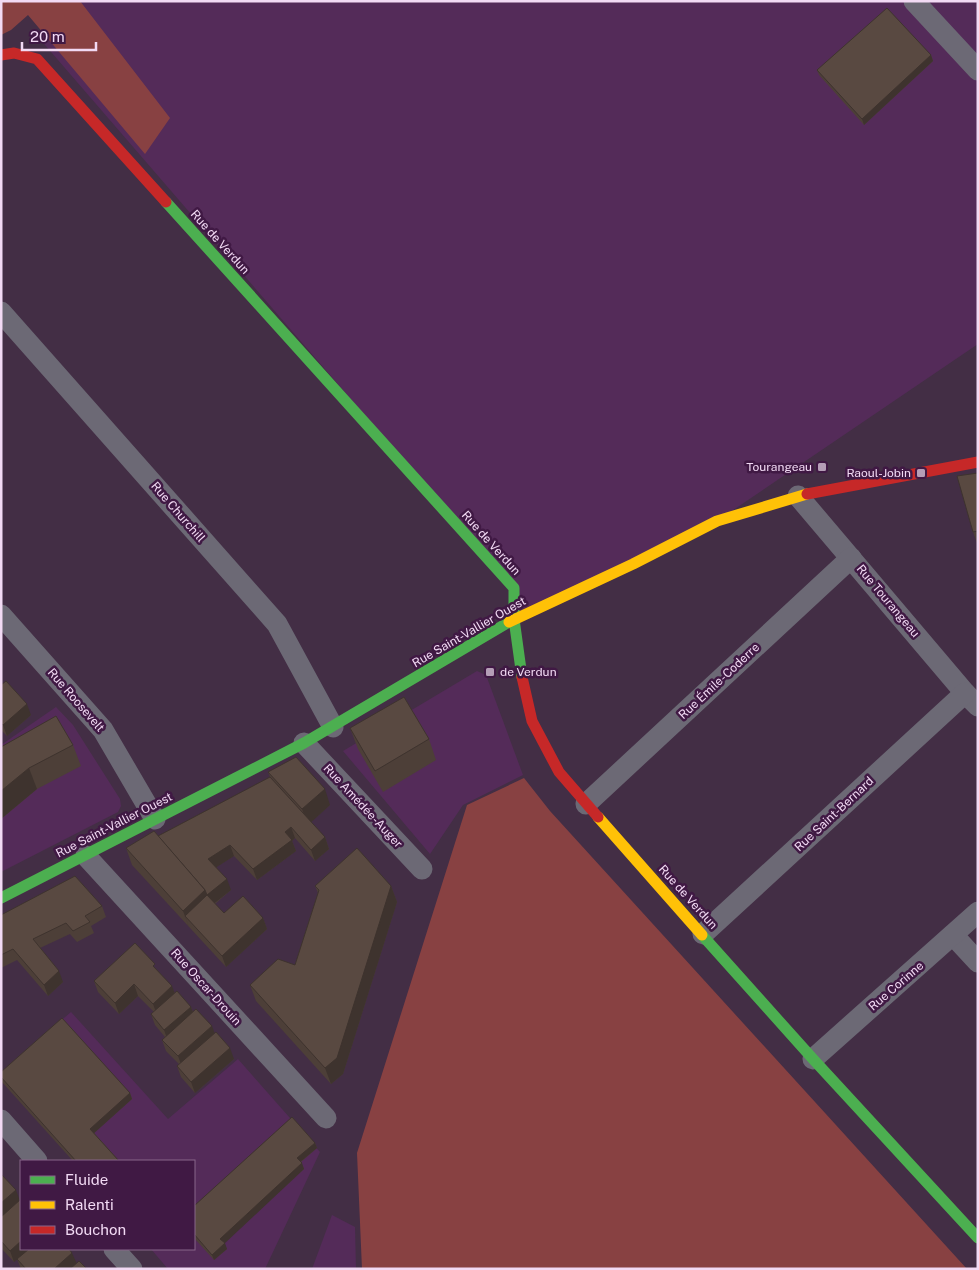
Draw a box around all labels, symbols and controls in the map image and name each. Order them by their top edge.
scale bar [22,20,96,52]
text: 20 m [30,28,65,45]
street label: Rue de Verdun [188,207,252,277]
place label: Tourangeau [746,460,812,474]
marker: Tourangeau [816,461,828,473]
place label: Raoul-Jobin [846,466,911,480]
marker: Raoul-Jobin [915,467,927,479]
street label: Rue Churchill [148,479,208,545]
street label: Rue de Verdun [459,508,523,578]
street label: Rue Tourangeau [854,562,922,640]
street label: Rue Saint-Vallier Ouest [410,594,528,670]
street label: Rue Émile-Coderre [676,640,762,722]
street label: Rue Roosevelt [45,665,108,735]
place label: de Verdun [500,665,557,679]
marker: de Verdun [484,666,496,678]
street label: Rue Amédée-Auger [321,761,406,851]
street label: Rue Saint-Bernard [792,774,876,854]
street label: Rue Saint-Vallier Ouest [54,789,175,860]
street label: Rue de Verdun [656,862,720,932]
street label: Rue Oscar-Drouin [168,946,244,1028]
street label: Rue Corinne [866,958,926,1014]
legend [20,1160,195,1250]
text: Fluide [65,1171,108,1188]
text: Ralenti [65,1196,114,1213]
text: Bouchon [65,1221,126,1238]

